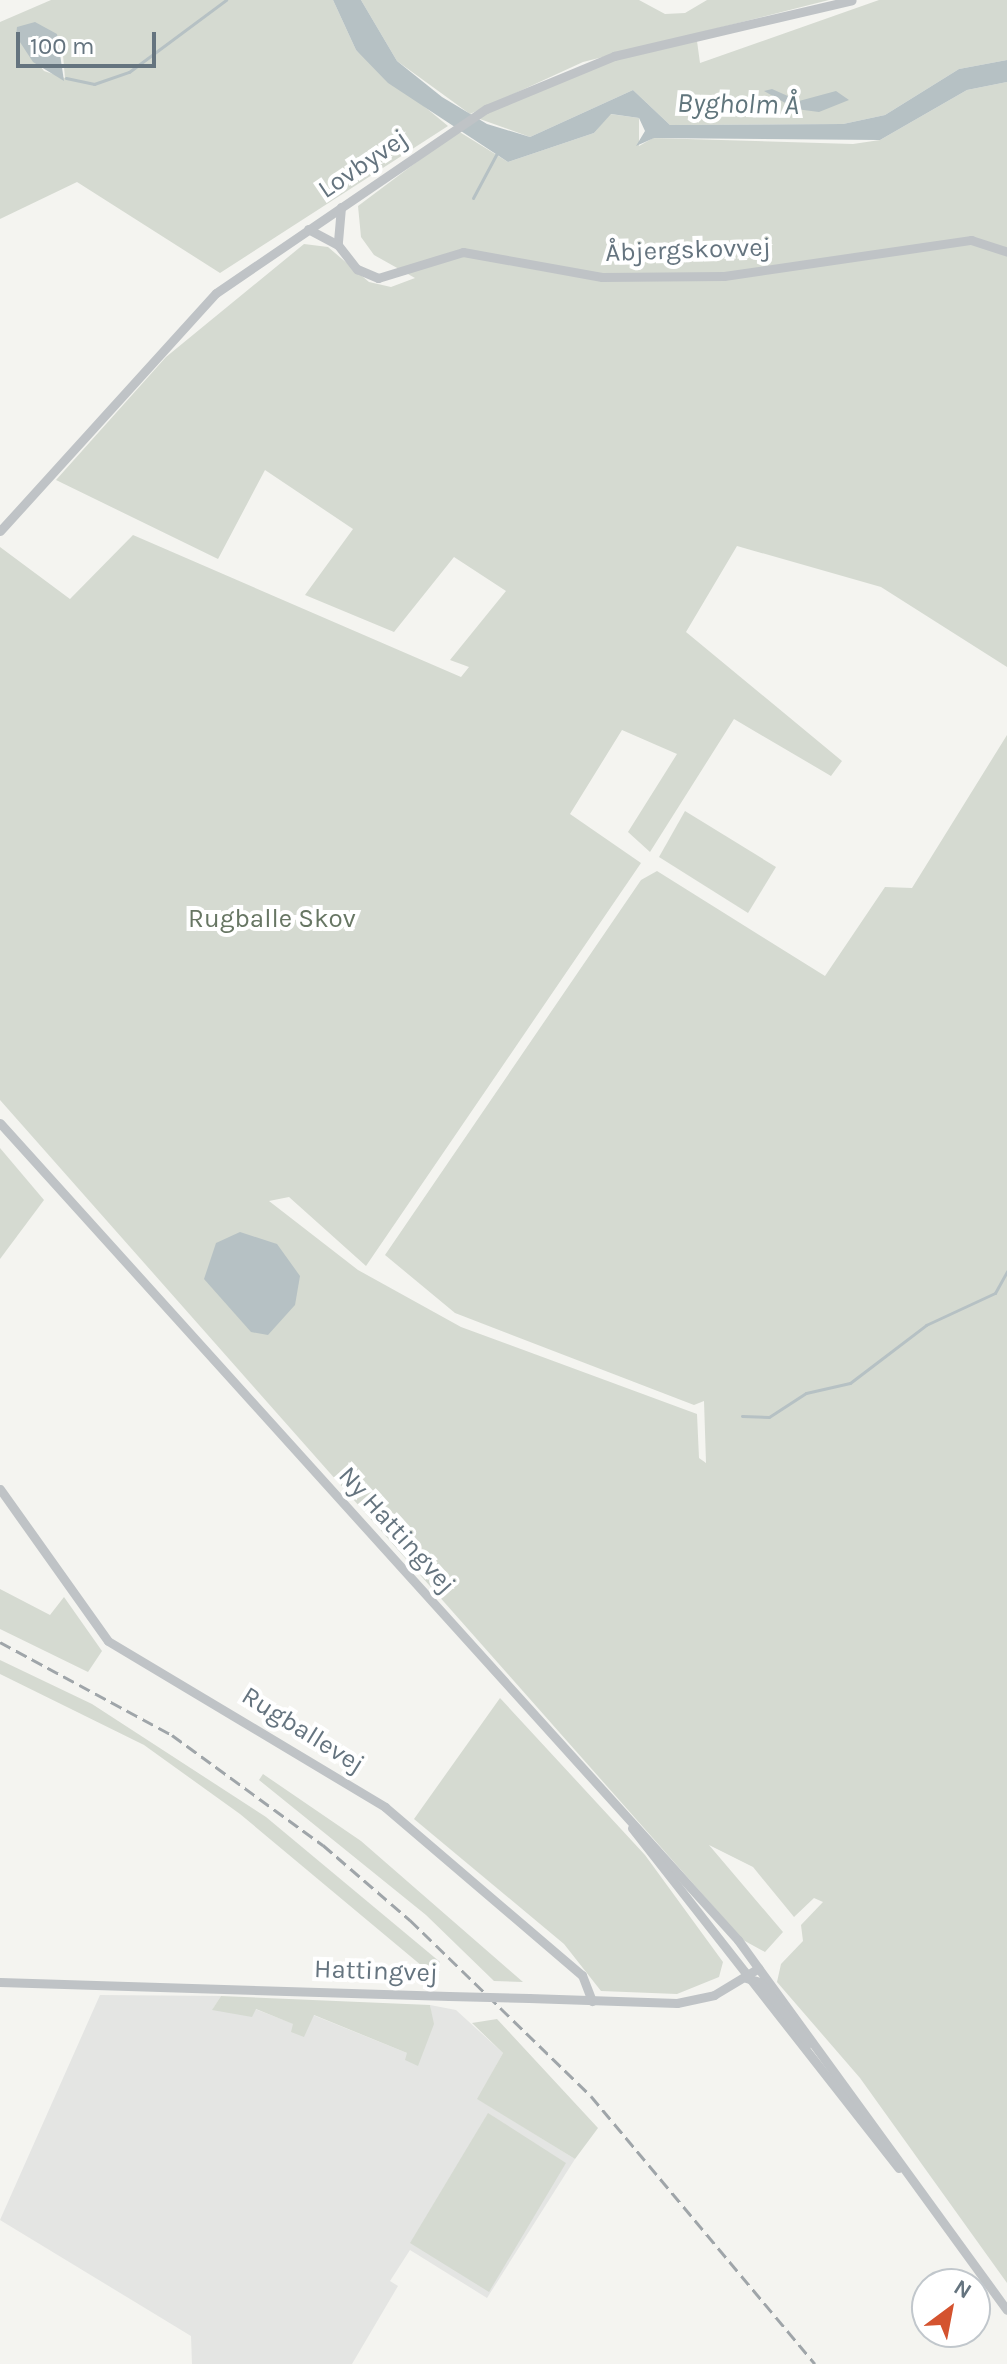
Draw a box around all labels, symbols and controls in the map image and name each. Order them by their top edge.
scale bar [20,16,160,66]
text: 100 m [30,32,95,60]
water label: Bygholm Å [677,86,799,122]
street label: Lovbyvej [312,123,414,205]
street label: Åbjergskovvej [605,232,771,268]
park label: Rugballe Skov [188,903,356,935]
street label: Ny Hattingvej [332,1460,462,1600]
street label: Rugballevej [236,1680,370,1780]
street label: Hattingvej [314,1953,438,1989]
north arrow [911,2268,991,2348]
text: N [949,2274,976,2305]

